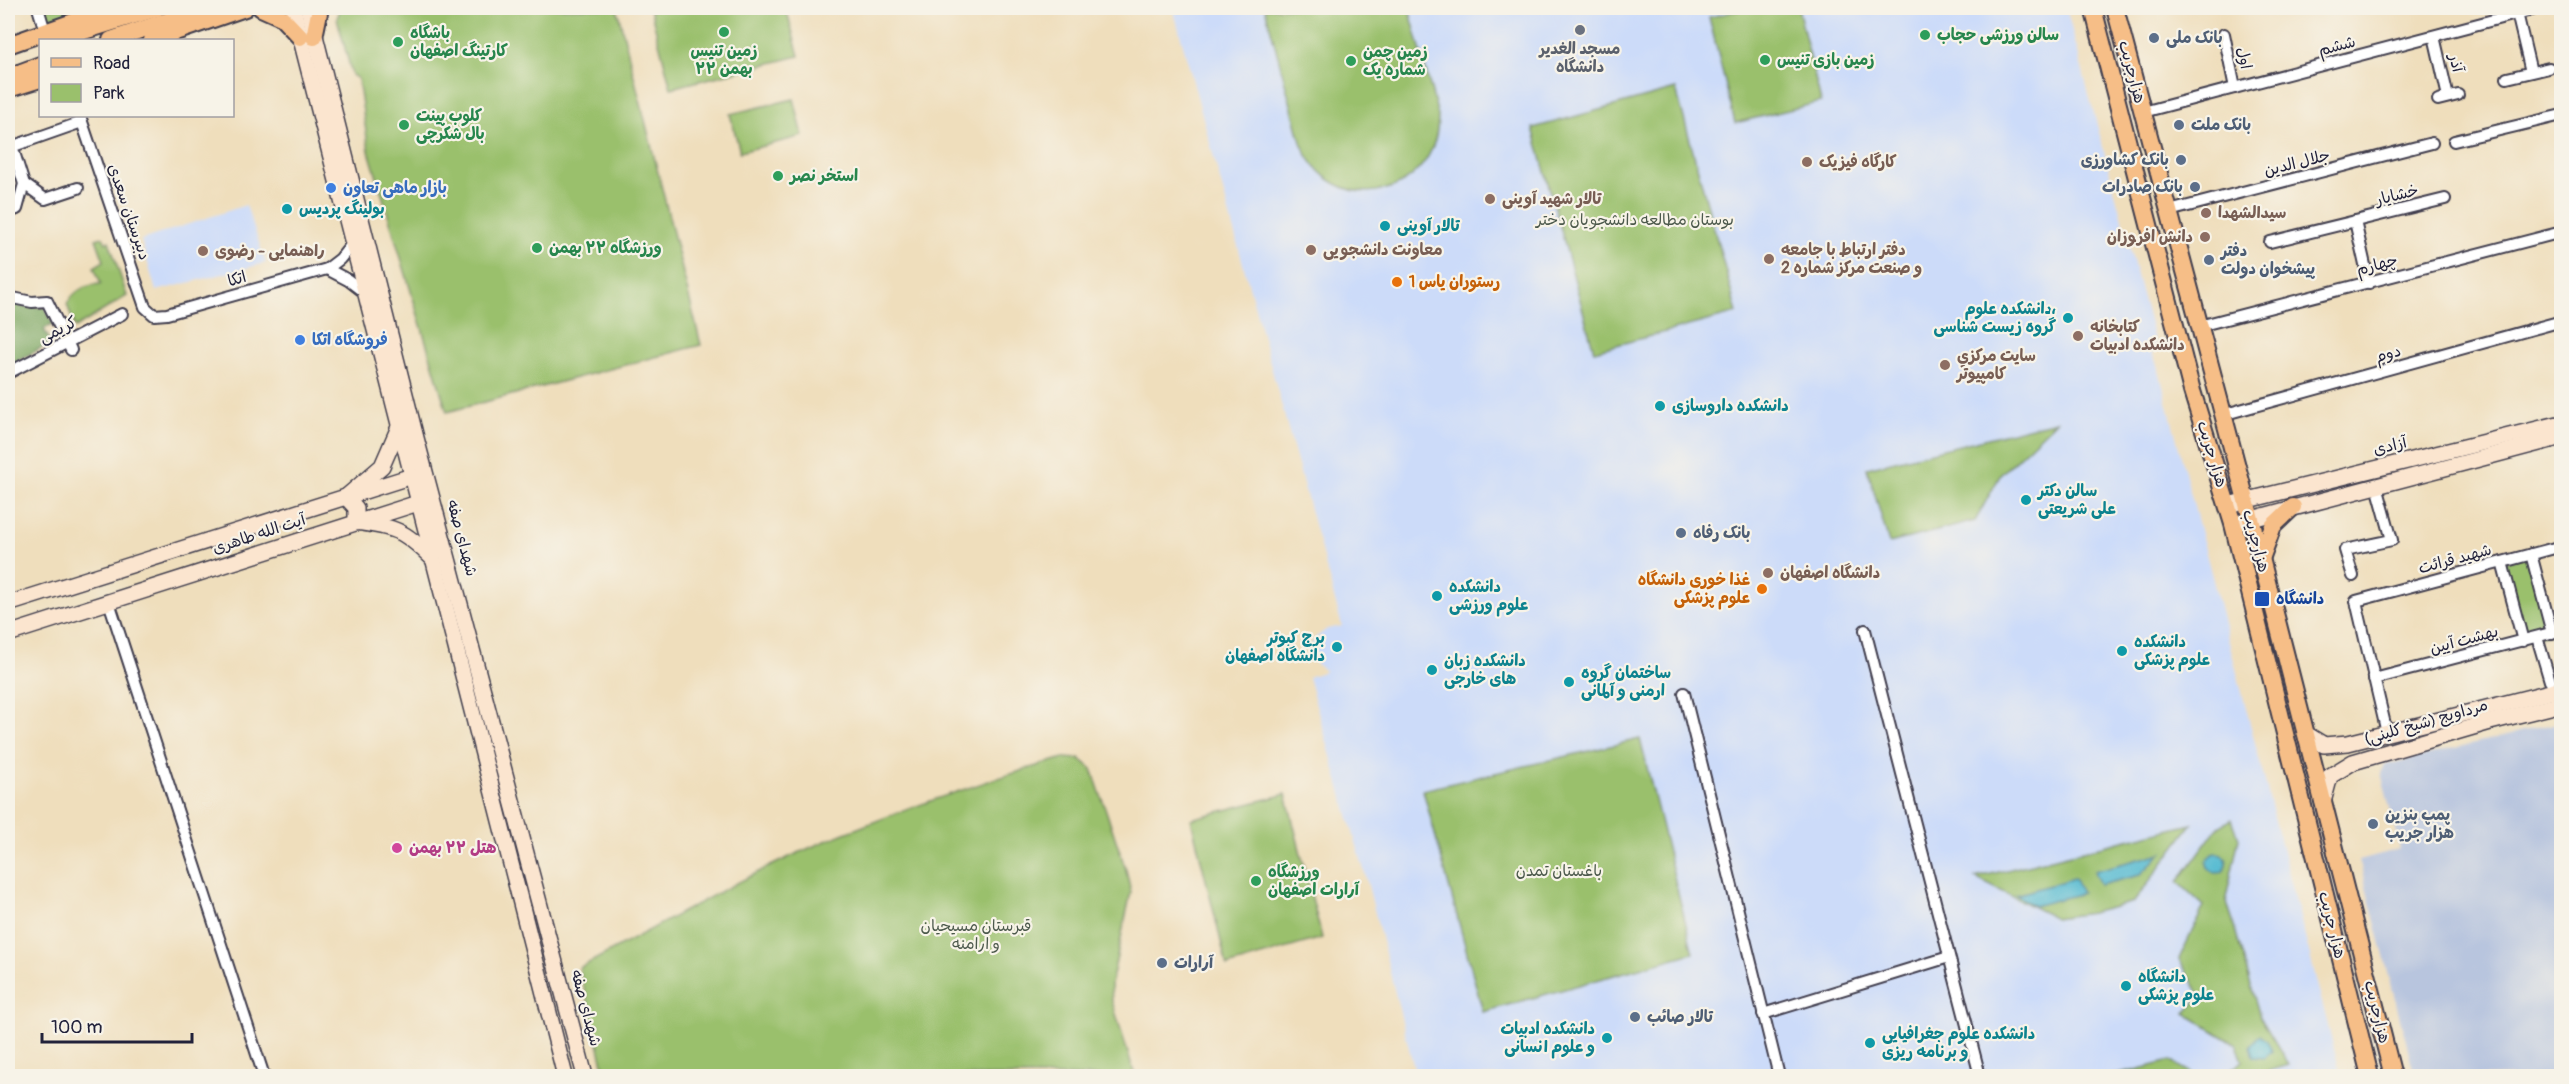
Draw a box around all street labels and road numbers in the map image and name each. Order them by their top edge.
street label: ششم [2316,31,2358,62]
street label: هزارجریب [2114,38,2150,106]
street label: اول [2232,45,2256,71]
street label: آذر [2444,50,2468,75]
street label: جلال الدین [2262,145,2332,181]
street label: دبیرستان سعدی [103,161,155,263]
street label: خشایار [2371,180,2421,210]
street label: چهارم [2354,250,2401,282]
street label: اتکا [225,267,249,291]
street label: کریمی [36,312,81,348]
street label: دوم [2373,341,2404,369]
street label: هزار جریب [2192,418,2232,490]
street label: آزادی [2371,432,2410,460]
street label: شهدای صفه [442,498,482,578]
street label: هزارجریب [2238,507,2274,575]
street label: آیت الله طاهری [210,509,309,558]
street label: شهید قرائت [2416,540,2494,578]
street label: بهشت آیین [2428,621,2500,659]
street label: مرداویج (شیخ کلینی) [2362,695,2490,749]
street label: هزار جریب [2314,889,2350,961]
street label: شهدای صفه [566,968,606,1048]
street label: هزارجریب [2360,978,2394,1046]

